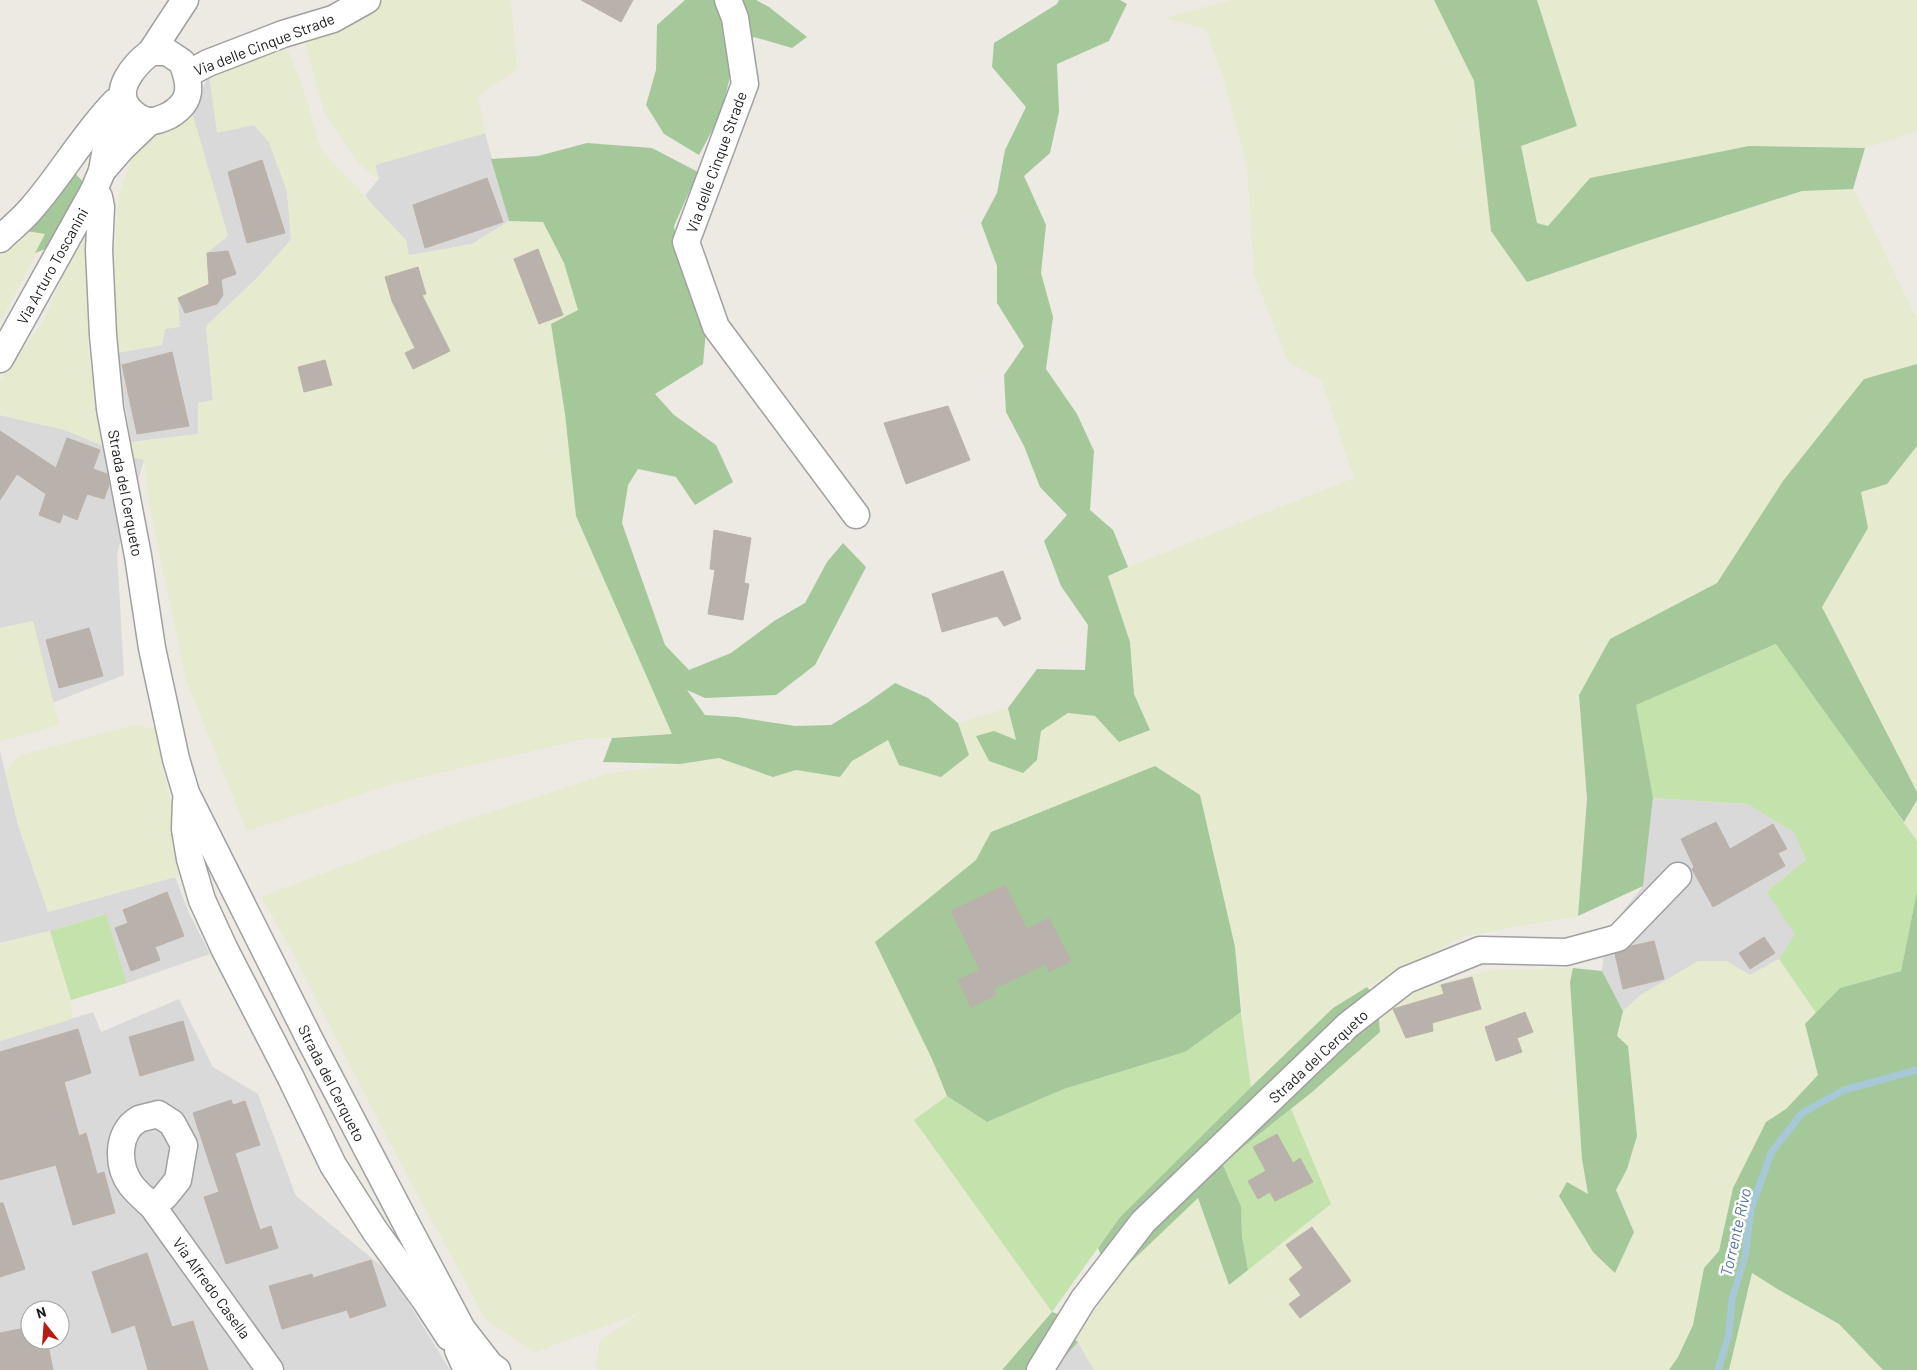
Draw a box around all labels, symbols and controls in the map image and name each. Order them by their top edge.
street label: Via delle Cinque Strade [191,9,337,79]
street label: Via delle Cinque Strade [682,89,750,235]
street label: Via Arturo Toscanini [13,205,91,327]
street label: Strada del Cerqueto [105,428,147,558]
street label: Strada del Cerqueto [1265,1005,1371,1107]
street label: Strada del Cerqueto [295,1022,369,1144]
water label: Torrente Rivo [1716,1186,1754,1278]
street label: Via Alfredo Casella [169,1234,255,1342]
north arrow [20,1300,70,1350]
text: N [34,1303,48,1322]

